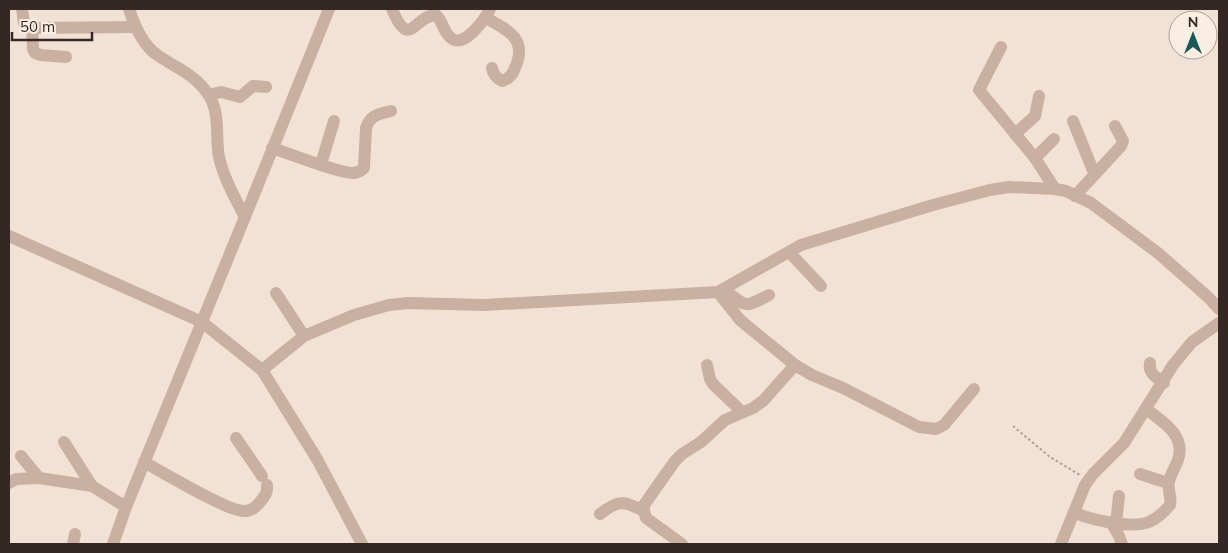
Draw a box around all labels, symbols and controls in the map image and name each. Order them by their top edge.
scale bar [12,10,92,42]
north arrow [1168,10,1218,60]
text: N [1188,13,1198,31]
text: 50 m [20,17,55,36]

